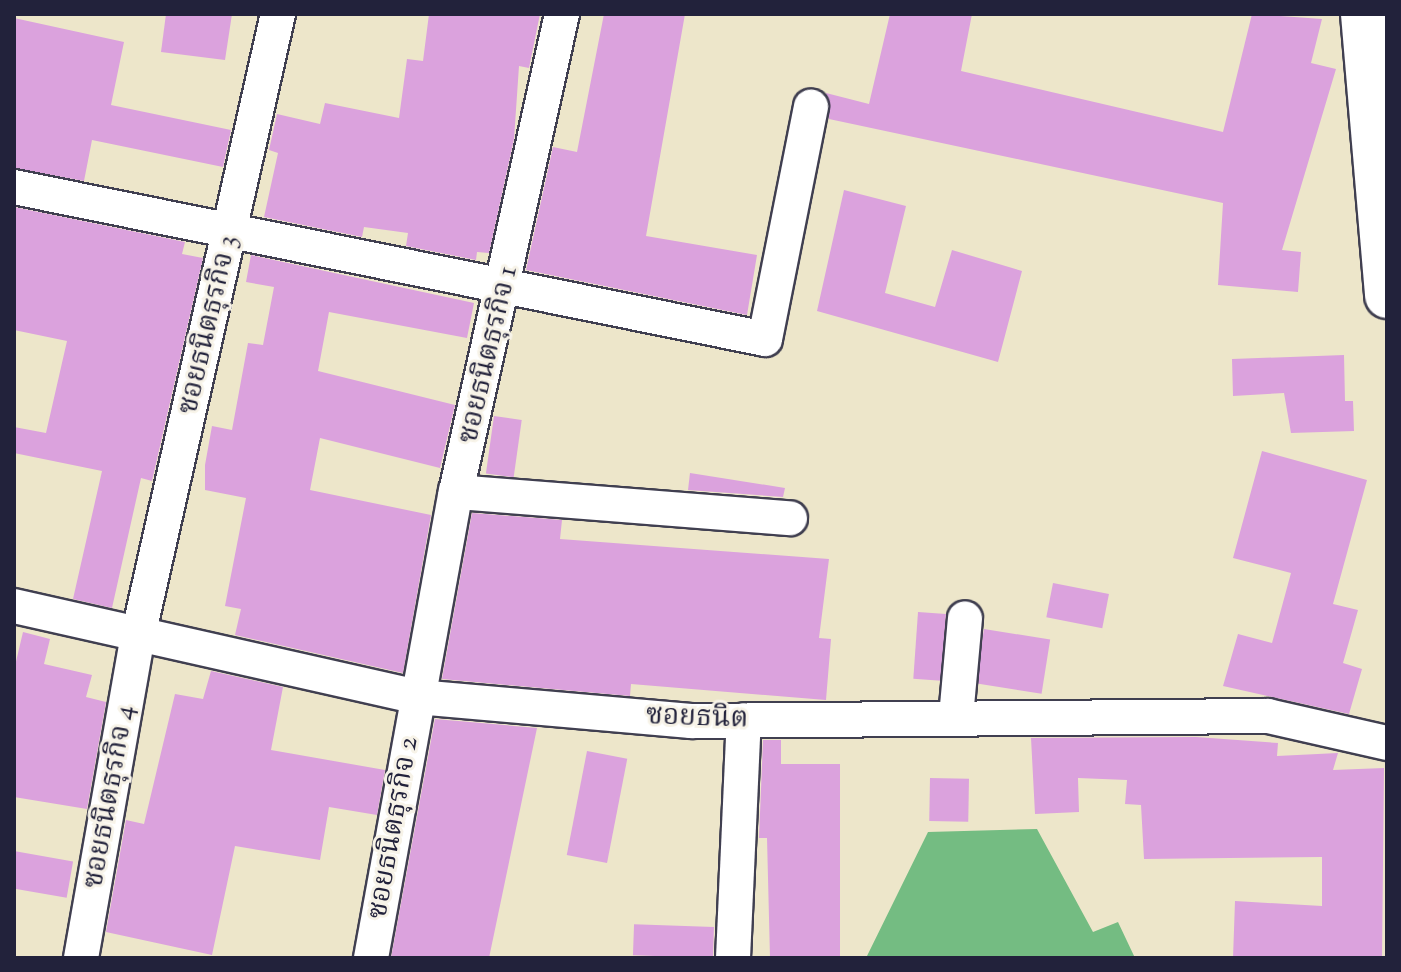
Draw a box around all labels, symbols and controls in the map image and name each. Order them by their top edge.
street label: ซอยธนิตธุรกิจ 3 [172,232,246,418]
street label: ซอยธนิตธุรกิจ 1 [452,263,526,447]
street label: ซอยธนิต [645,699,749,737]
street label: ซอยธนิตธุรกิจ 4 [77,703,143,891]
street label: ซอยธนิตธุรกิจ 2 [361,734,427,922]

